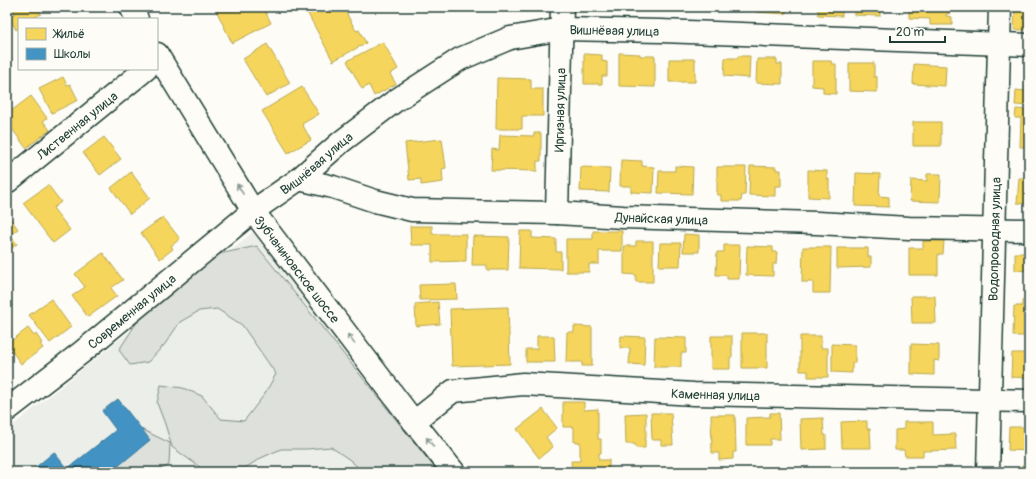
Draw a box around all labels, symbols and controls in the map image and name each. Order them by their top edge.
legend [18,18,158,70]
scale bar [890,18,945,44]
street label: Вишнёвая улица [569,22,659,40]
text: 20 m [896,25,925,40]
text: Жильё [52,27,85,42]
text: Школы [54,47,91,62]
street label: Иргизная улица [551,68,570,152]
street label: Лиственная улица [33,88,121,164]
street label: Вишнёвая улица [277,129,356,199]
street label: Водопроводная улица [985,177,1005,301]
one-way arrow [236,184,244,195]
street label: Дунайская улица [614,209,708,229]
street label: Зубчаниновское шоссе [250,213,343,327]
street label: Современная улица [85,271,179,353]
one-way arrow [347,333,355,344]
street label: Каменная улица [671,386,760,404]
one-way arrow [425,436,434,447]

